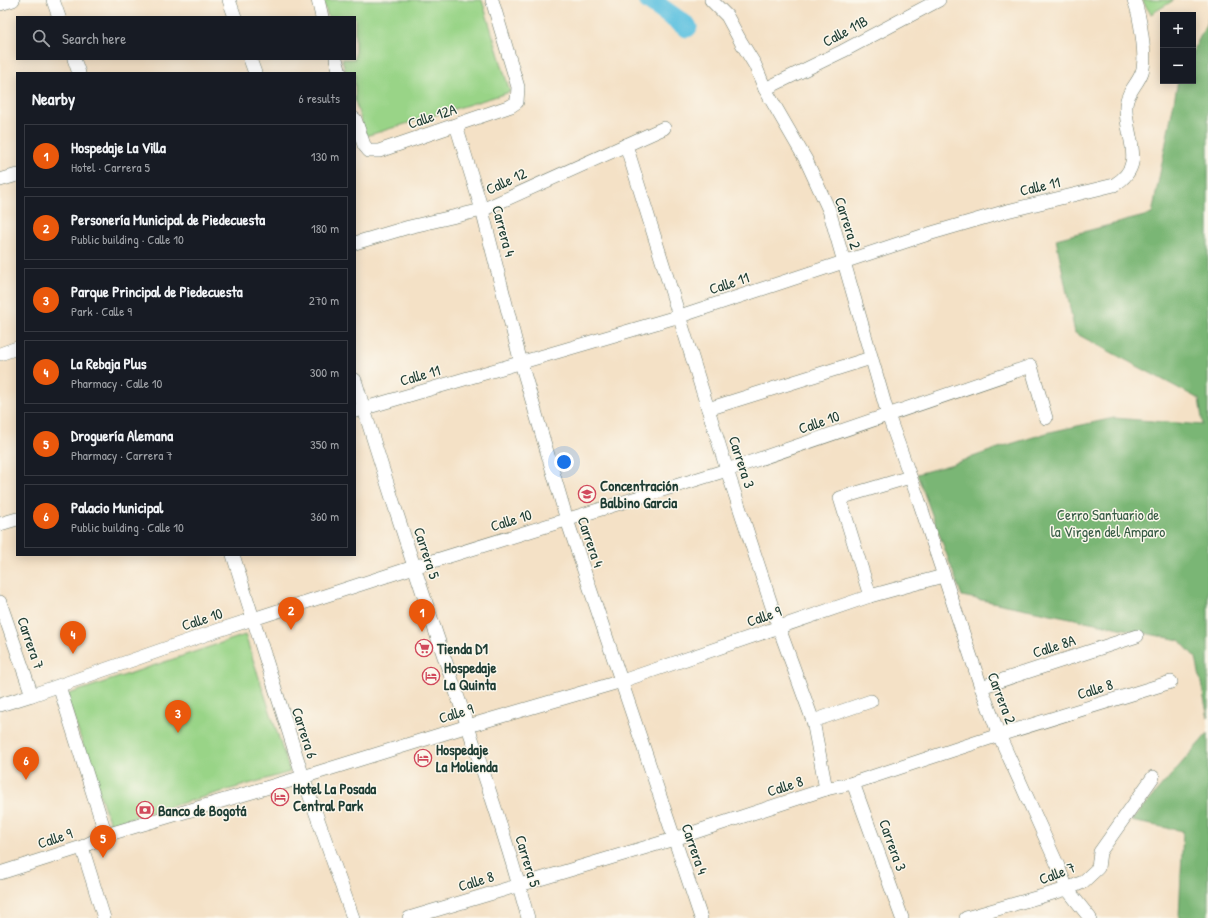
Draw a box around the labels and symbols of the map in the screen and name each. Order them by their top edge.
street label: Calle 11B [819,10,871,52]
street label: Calle 12A [405,98,460,134]
street label: Calle 12 [482,163,530,199]
street label: Calle 11 [1018,171,1062,201]
street label: Carrera 2 [830,194,866,252]
street label: Carrera 4 [487,203,521,259]
street label: Calle 11 [706,267,752,299]
street label: Calle 11 [397,359,443,391]
street label: Calle 10 [796,405,843,439]
street label: Carrera 3 [724,433,760,491]
your location [554,452,574,472]
place label: Concentración Balbino Garcia [600,475,679,513]
school or university icon: Concentración Balbino Garcia [577,484,597,504]
street label: Calle 10 [488,504,534,536]
park label: Cerro Santuario de la Virgen del Amparo [1051,504,1165,542]
street label: Carrera 4 [573,514,610,571]
street label: Carrera 5 [409,525,445,582]
pin: 2 [278,597,304,630]
pin: 1 [409,599,435,632]
street label: Calle 9 [744,600,785,632]
street label: Calle 10 [179,602,226,635]
street label: Carrera 7 [12,614,50,672]
pin: 4 [60,621,86,654]
street label: Calle 8A [1030,629,1079,663]
supermarket icon: Tienda D1 [414,638,434,658]
place label: Tienda D1 [436,638,488,659]
place label: Hospedaje La Quinta [444,657,496,695]
hotel icon: Hospedaje La Quinta [421,666,441,686]
street label: Carrera 2 [983,669,1021,727]
street label: Calle 8 [1074,674,1116,704]
street label: Calle 9 [436,698,477,728]
pin: 3 [165,700,191,733]
street label: Carrera 6 [287,705,323,761]
place label: Hospedaje La Molienda [436,739,498,777]
pin: 6 [13,747,39,780]
hotel icon: Hospedaje La Molienda [413,748,433,768]
street label: Calle 8 [764,770,806,802]
place label: Hotel La Posada Central Park [293,778,376,816]
hotel icon: Hotel La Posada Central Park [270,787,290,807]
bank icon: Banco de Bogotá [135,800,155,820]
place label: Banco de Bogotá [158,800,246,822]
street label: Carrera 3 [874,816,912,874]
street label: Carrera 4 [677,821,714,878]
street label: Calle 9 [35,822,76,853]
pin: 5 [90,825,116,858]
street label: Carrera 5 [510,833,546,890]
street label: Calle 7 [1036,856,1078,890]
street label: Calle 8 [455,866,497,896]

